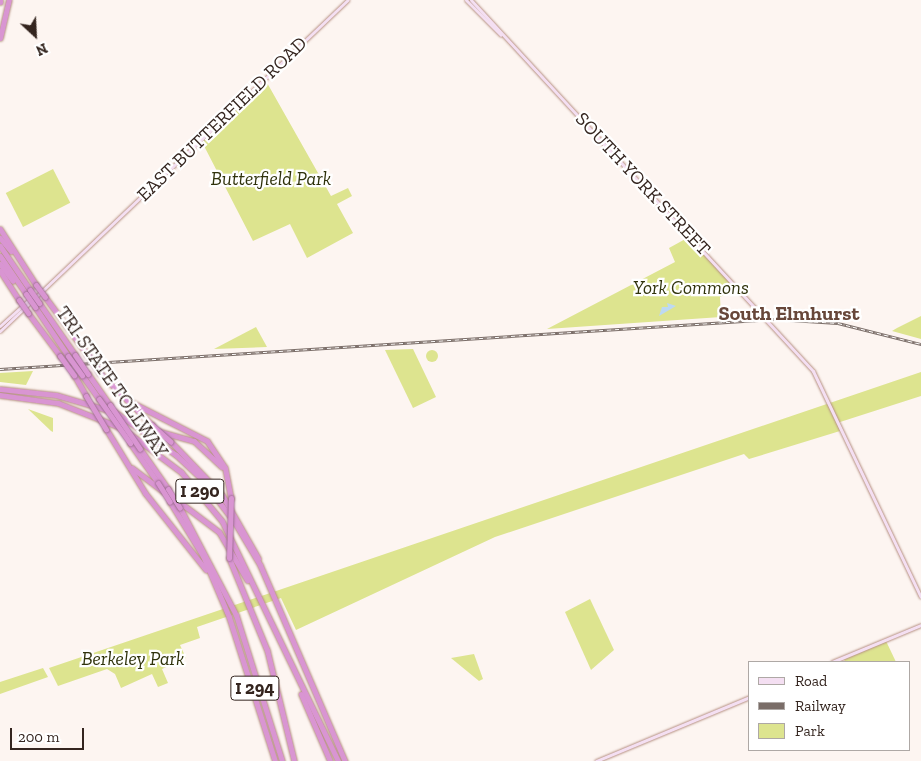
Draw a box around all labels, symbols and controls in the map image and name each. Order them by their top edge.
north arrow [10,10,60,60]
street label: EAST BUTTERFIELD ROAD [132,32,312,206]
text: N [33,39,50,59]
street label: SOUTH YORK STREET [570,107,716,261]
park label: Butterfield Park [211,168,331,190]
park label: York Commons [633,277,749,299]
district label: South Elmhurst [719,301,859,325]
street label: TRI-STATE TOLLWAY [51,302,173,462]
road number: I 290 [175,476,225,506]
park label: Berkeley Park [81,648,185,670]
legend [748,661,911,751]
road number: I 294 [230,672,280,704]
text: Road [795,672,827,690]
text: Railway [795,697,846,715]
scale bar [12,718,86,750]
text: Park [795,722,825,740]
text: 200 m [18,728,59,746]

